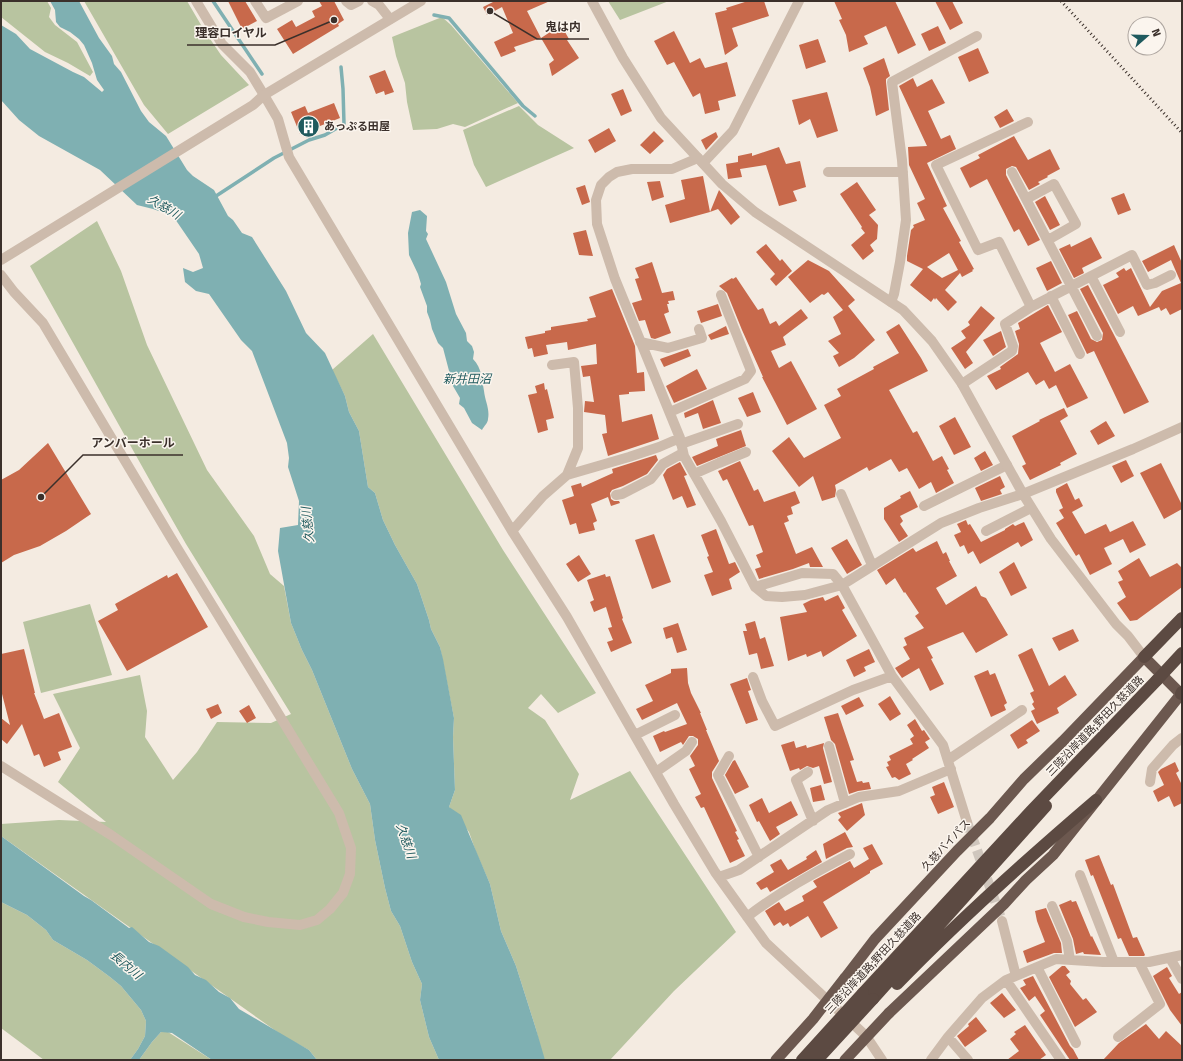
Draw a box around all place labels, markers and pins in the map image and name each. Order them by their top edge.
callout: 鬼は内 [537,15,589,39]
callout: 理容ロイヤル [187,21,275,45]
building icon: あっぷる田屋 [295,113,321,139]
place label: あっぷる田屋 [324,120,390,133]
callout: アンバーホール [83,431,183,455]

